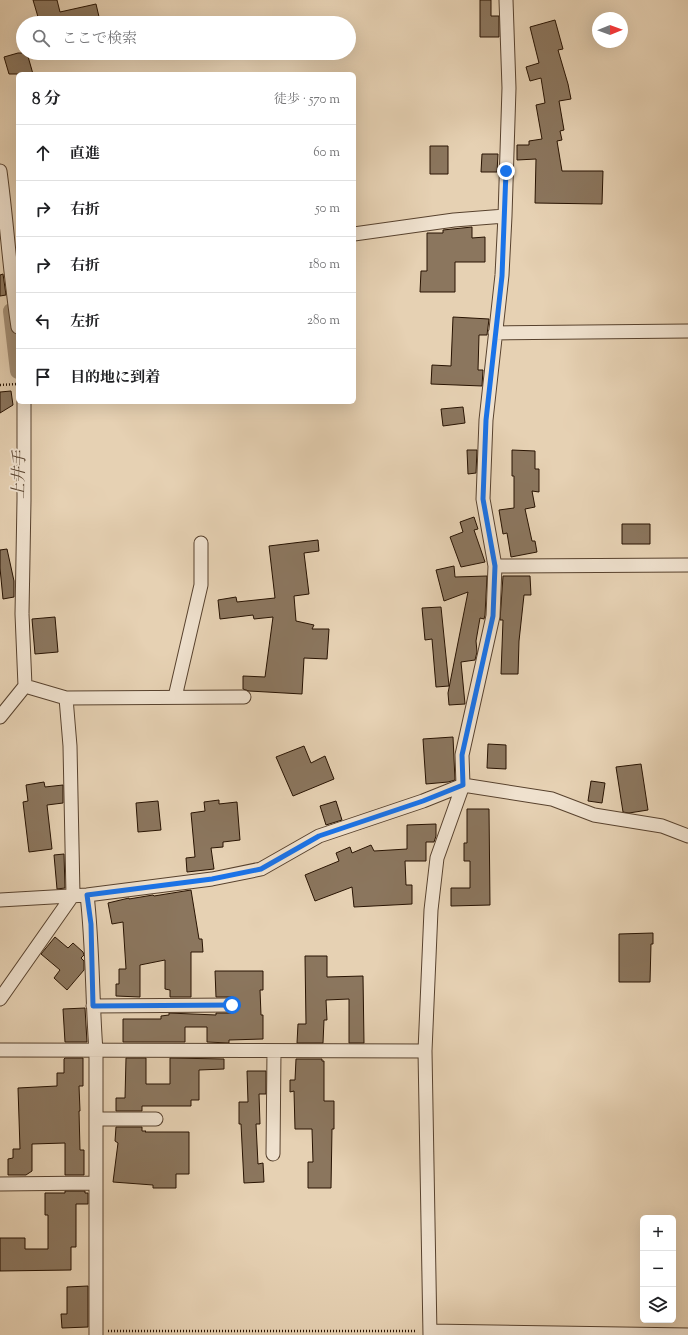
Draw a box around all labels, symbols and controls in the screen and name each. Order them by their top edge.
north arrow [592,12,628,48]
search box [16,16,356,60]
icon: search [30,27,52,49]
text: ここで検索 [62,29,137,50]
text: 8 分 [32,88,61,112]
text: 徒歩 · 570 m [274,91,340,109]
icon: ahead [32,142,54,164]
text: 直進 [70,144,100,165]
text: 60 m [313,144,340,162]
route end [497,162,515,180]
icon: right [32,198,54,220]
text: 右折 [70,200,100,221]
text: 50 m [315,200,340,218]
icon: right [32,254,54,276]
text: 右折 [70,256,100,277]
text: 180 m [309,256,340,274]
icon: left [32,310,54,332]
text: 左折 [70,312,100,333]
text: 280 m [307,312,340,330]
icon: arrive [32,366,54,388]
text: 目的地に到着 [70,368,160,389]
water label: 上井手 [9,450,32,499]
route start [223,996,241,1014]
map controls [640,1215,676,1323]
button: + [640,1215,676,1251]
button: − [640,1251,676,1287]
button: layers [640,1287,676,1323]

